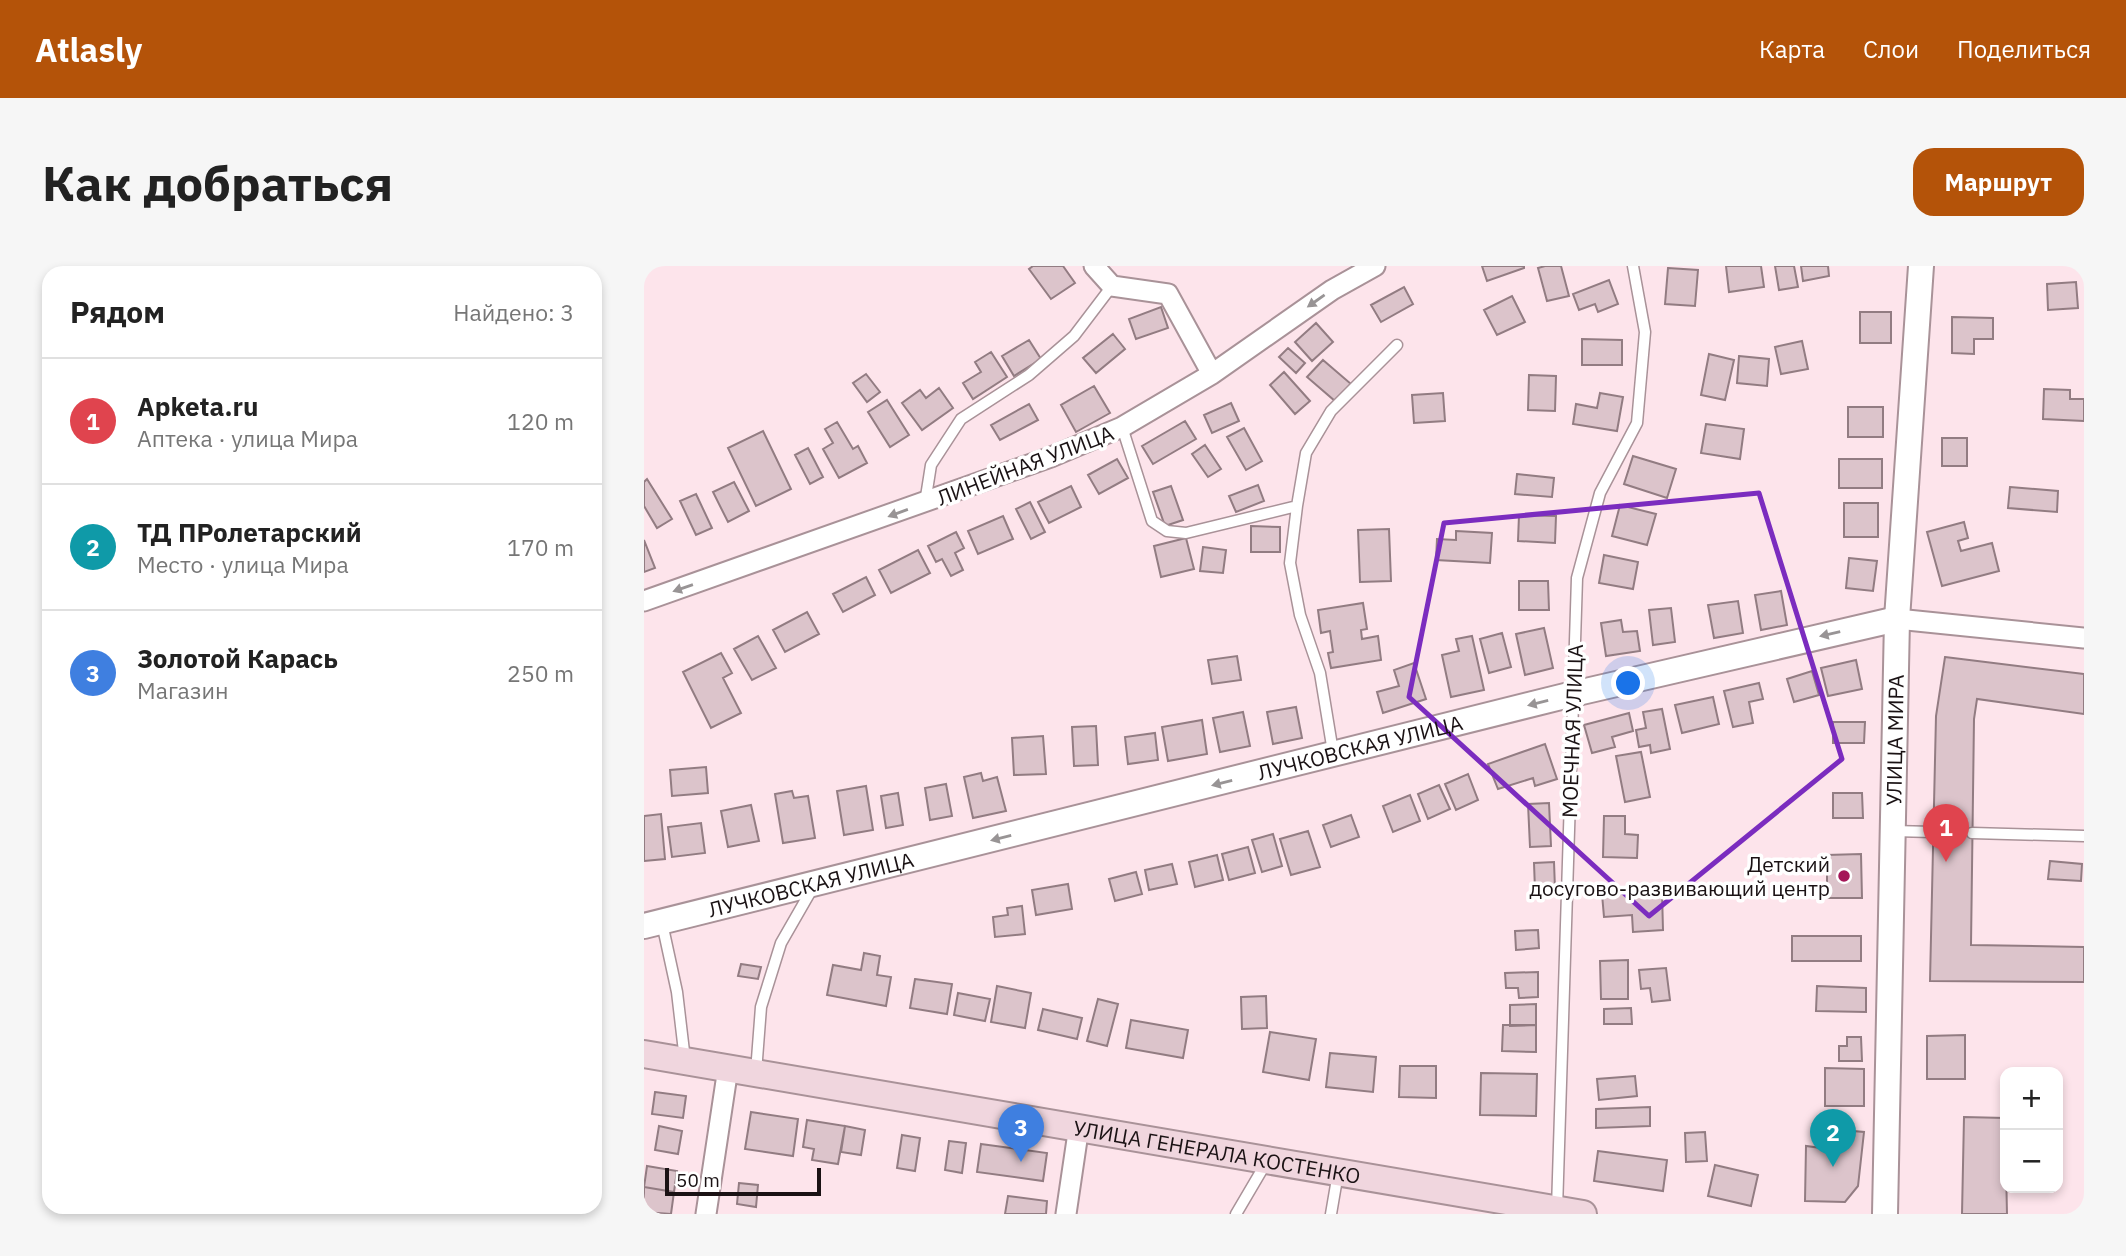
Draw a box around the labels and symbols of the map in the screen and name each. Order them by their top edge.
one-way arrow [1307,293,1325,307]
street label: ЛИНЕЙНАЯ УЛИЦА [933,418,1117,512]
one-way arrow [887,508,908,519]
one-way arrow [672,583,693,594]
one-way arrow [1819,629,1841,640]
street label: МОЕЧНАЯ УЛИЦА [1555,644,1589,818]
your location [1611,666,1645,700]
street label: УЛИЦА МИРА [1879,674,1910,806]
one-way arrow [1526,698,1548,709]
street label: ЛУЧКОВСКАЯ УЛИЦА [1254,708,1466,786]
one-way arrow [1211,778,1233,789]
pin: 1 [1923,804,1969,862]
one-way arrow [990,833,1012,844]
street label: ЛУЧКОВСКАЯ УЛИЦА [705,845,916,923]
place label: Детский досугово-развивающий центр [1529,850,1830,902]
marker: Детский досугово-развивающий центр [1836,868,1852,884]
pin: 3 [998,1104,1044,1162]
pin: 2 [1810,1109,1856,1167]
street label: УЛИЦА ГЕНЕРАЛА КОСТЕНКО [1071,1113,1363,1190]
scale bar [665,1165,821,1197]

